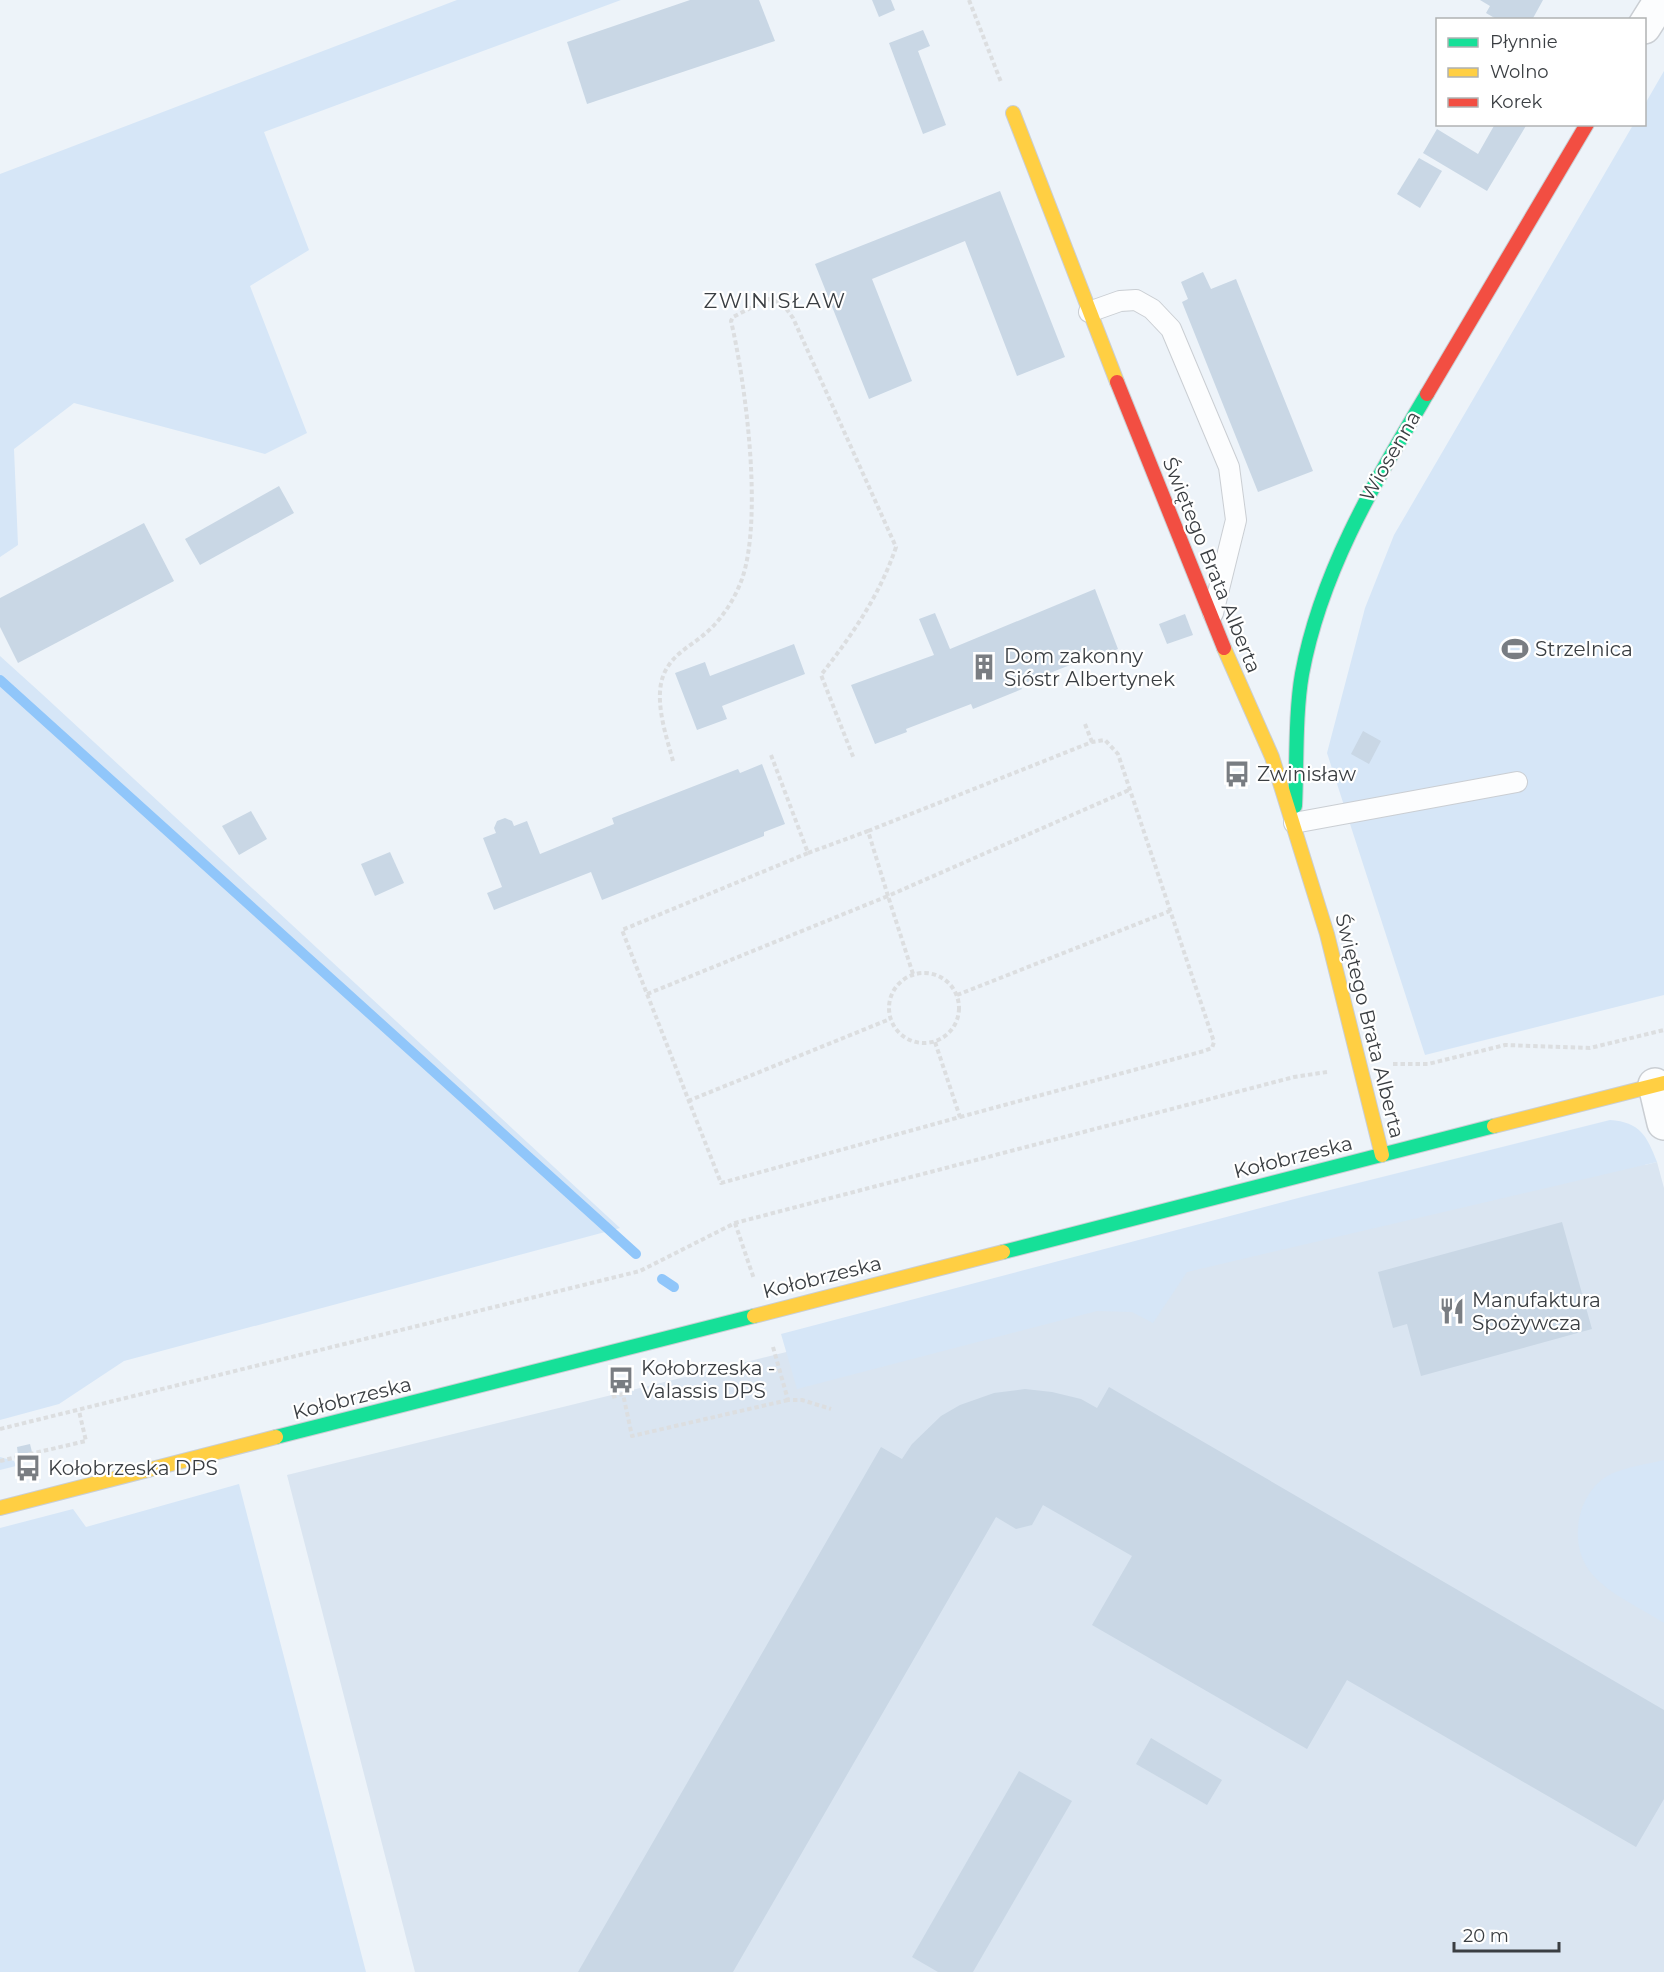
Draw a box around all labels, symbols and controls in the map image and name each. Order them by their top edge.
legend [1436,18,1646,126]
text: Płynnie [1490,31,1558,53]
text: Wolno [1490,61,1549,83]
text: Korek [1490,91,1543,113]
district label: ZWINISŁAW [704,288,846,313]
street label: Wiosenna [1354,406,1426,506]
street label: Świętego Brata Alberta [1158,454,1266,676]
sports icon: Strzelnica [1500,634,1530,664]
place label: Strzelnica [1535,637,1633,661]
place label: Dom zakonny Sióstr Albertynek [1004,644,1175,691]
building icon: Dom zakonny Sióstr Albertynek [969,652,999,682]
bus stop icon: Zwinisław [1222,759,1252,789]
place label: Zwinisław [1257,762,1357,786]
street label: Świętego Brata Alberta [1330,911,1410,1141]
street label: Kołobrzeska [1231,1131,1355,1183]
street label: Kołobrzeska [760,1251,884,1303]
place label: Manufaktura Spożywcza [1472,1288,1601,1335]
restaurant icon: Manufaktura Spożywcza [1437,1296,1467,1326]
place label: Kołobrzeska - Valassis DPS [641,1356,775,1403]
bus stop icon: Kołobrzeska - Valassis DPS [606,1365,636,1395]
street label: Kołobrzeska [290,1372,414,1424]
bus stop icon: Kołobrzeska DPS [13,1453,43,1483]
place label: Kołobrzeska DPS [48,1456,218,1480]
scale bar [1454,1915,1559,1953]
text: 20 m [1463,1925,1509,1947]

